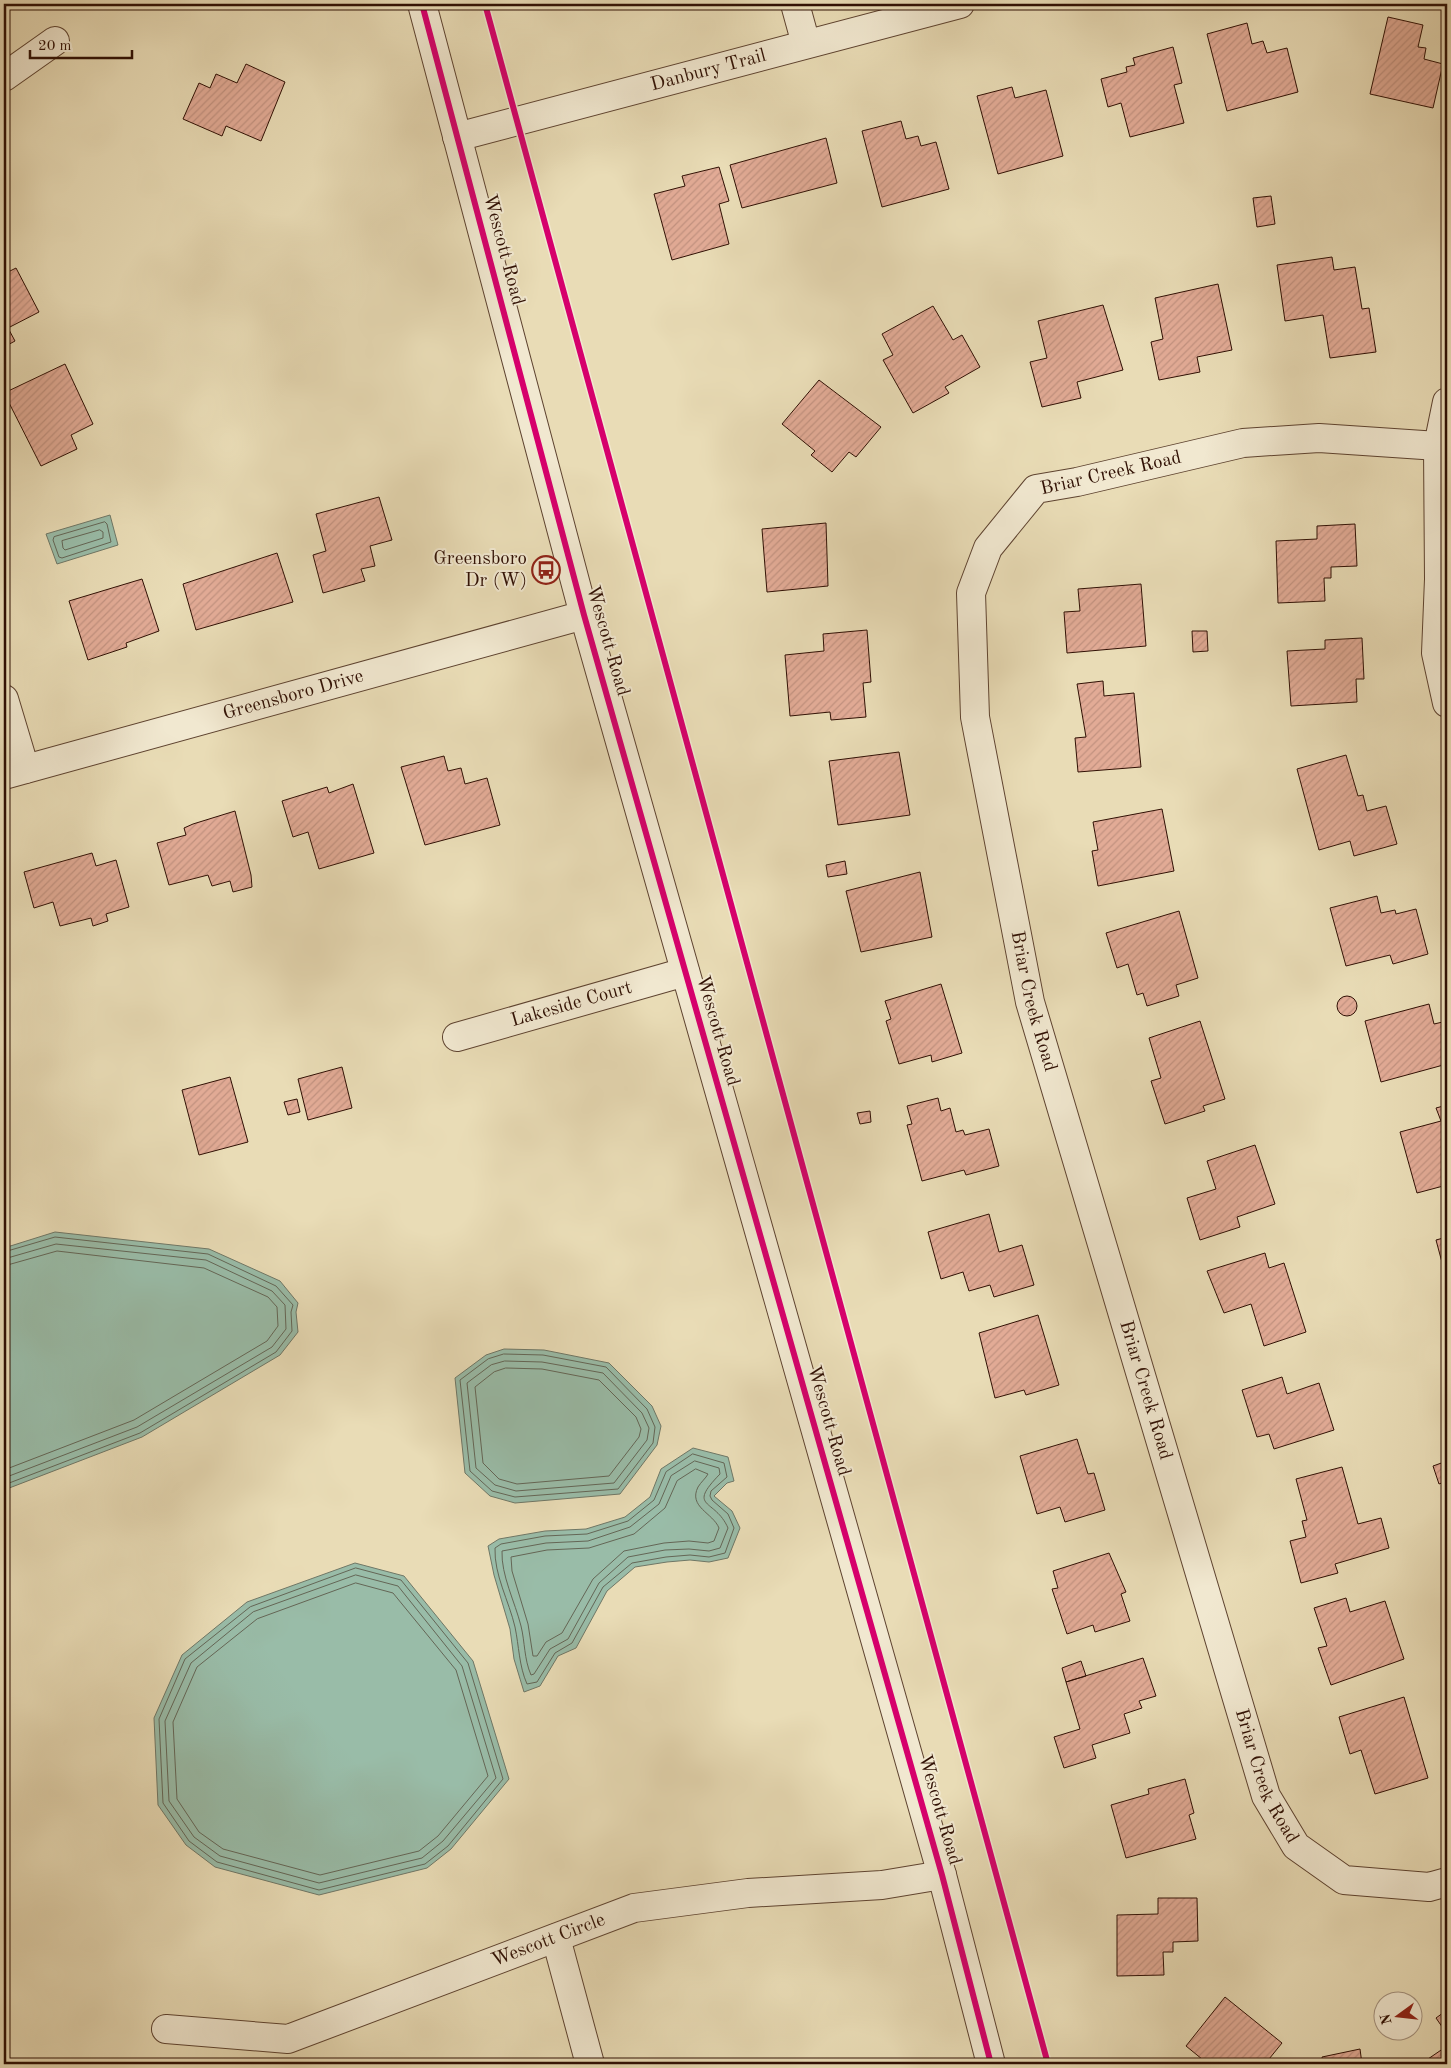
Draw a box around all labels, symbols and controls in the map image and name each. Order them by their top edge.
scale bar [30,28,132,60]
text: 20 m [38,39,72,54]
street label: Danbury Trail [649,46,768,95]
street label: Wescott Road [479,192,527,308]
street label: Briar Creek Road [1039,449,1183,499]
place label: Greensboro Dr (W) [433,550,527,591]
bus stop icon: Greensboro Dr (W) [531,555,561,585]
street label: Wescott Road [582,584,632,699]
street label: Greensboro Drive [221,667,366,724]
street label: Briar Creek Road [1007,929,1060,1074]
street label: Wescott Road [692,974,742,1089]
street label: Lakeside Court [509,978,634,1031]
street label: Briar Creek Road [1116,1318,1175,1462]
street label: Wescott Road [803,1364,853,1479]
street label: Briar Creek Road [1231,1707,1302,1847]
street label: Wescott Road [914,1753,964,1868]
street label: Wescott Circle [489,1910,608,1970]
north arrow [1374,1990,1424,2040]
text: N [1378,2012,1395,2026]

